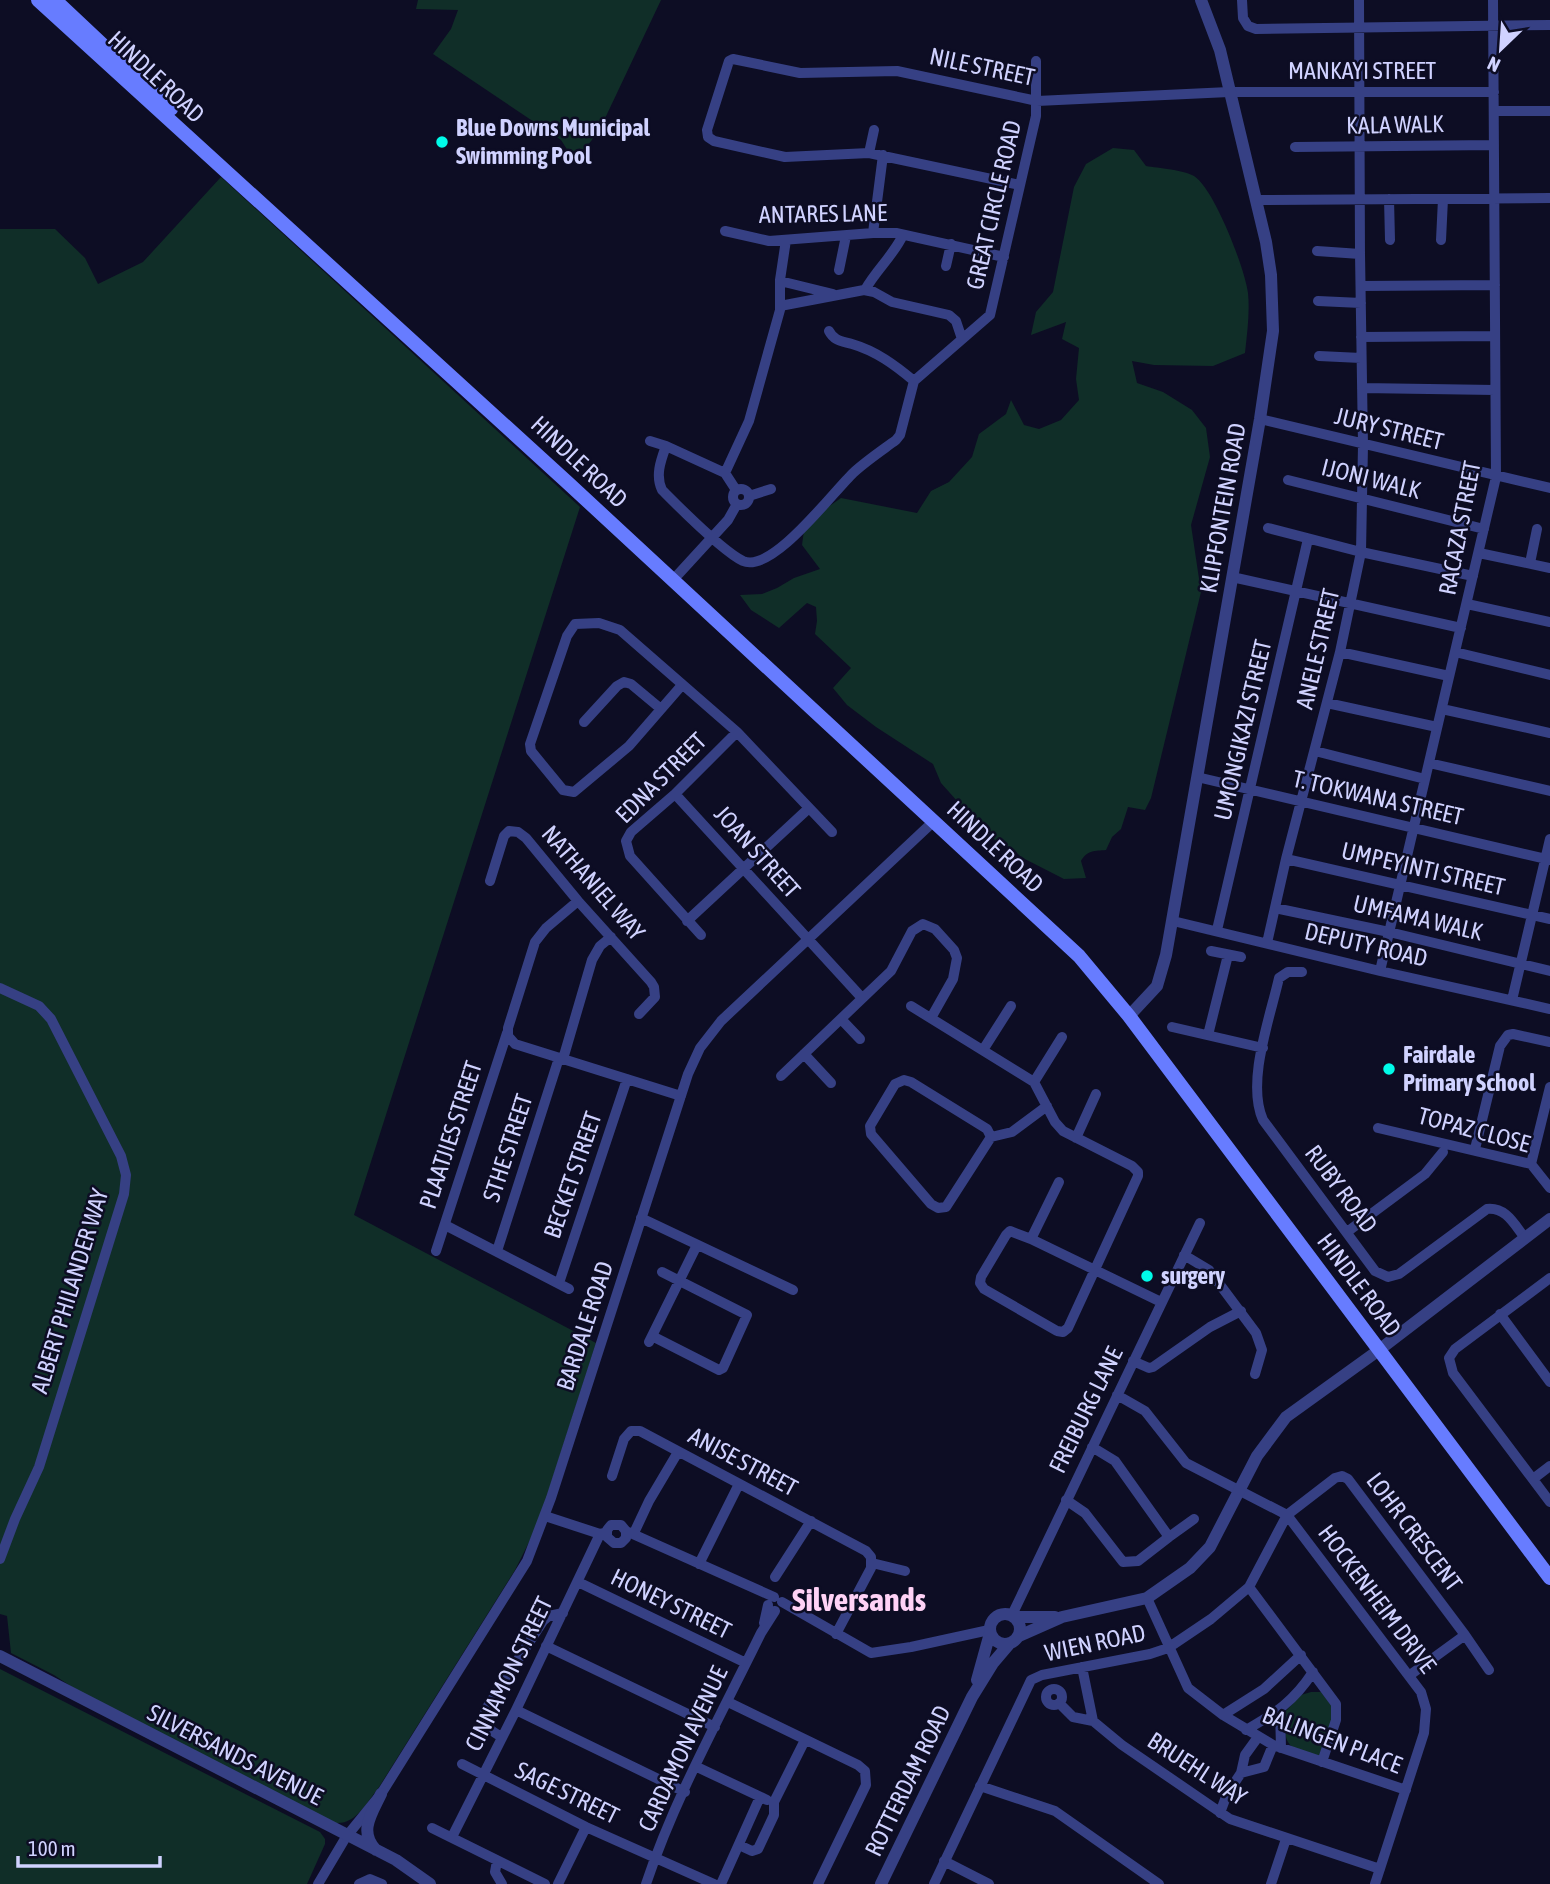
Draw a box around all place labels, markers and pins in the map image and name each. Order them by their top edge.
place label: Blue Downs Municipal Swimming Pool [456,114,650,169]
marker: Blue Downs Municipal Swimming Pool [434,134,450,150]
place label: Fairdale Primary School [1403,1041,1536,1096]
marker: Fairdale Primary School [1381,1061,1397,1077]
place label: surgery [1161,1262,1225,1289]
marker: surgery [1139,1268,1155,1284]

